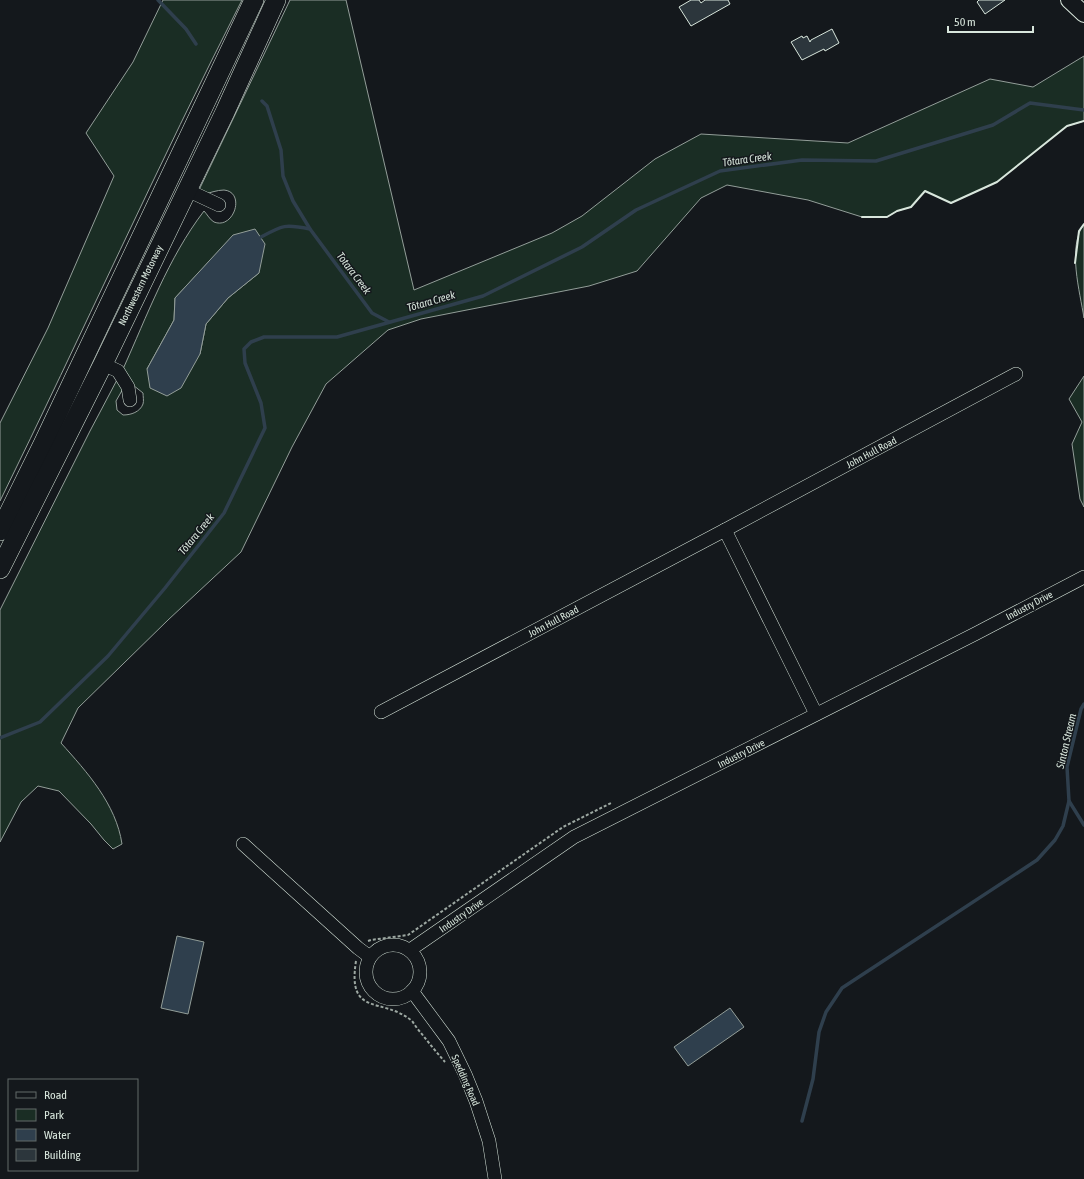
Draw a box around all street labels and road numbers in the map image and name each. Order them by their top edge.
street label: Northwestern Motorway [116,243,165,327]
street label: John Hull Road [844,434,898,470]
street label: Industry Drive [1004,588,1055,622]
street label: John Hull Road [526,603,580,639]
street label: Industry Drive [716,737,767,770]
street label: Industry Drive [437,896,486,935]
street label: Spedding Road [449,1053,482,1108]

